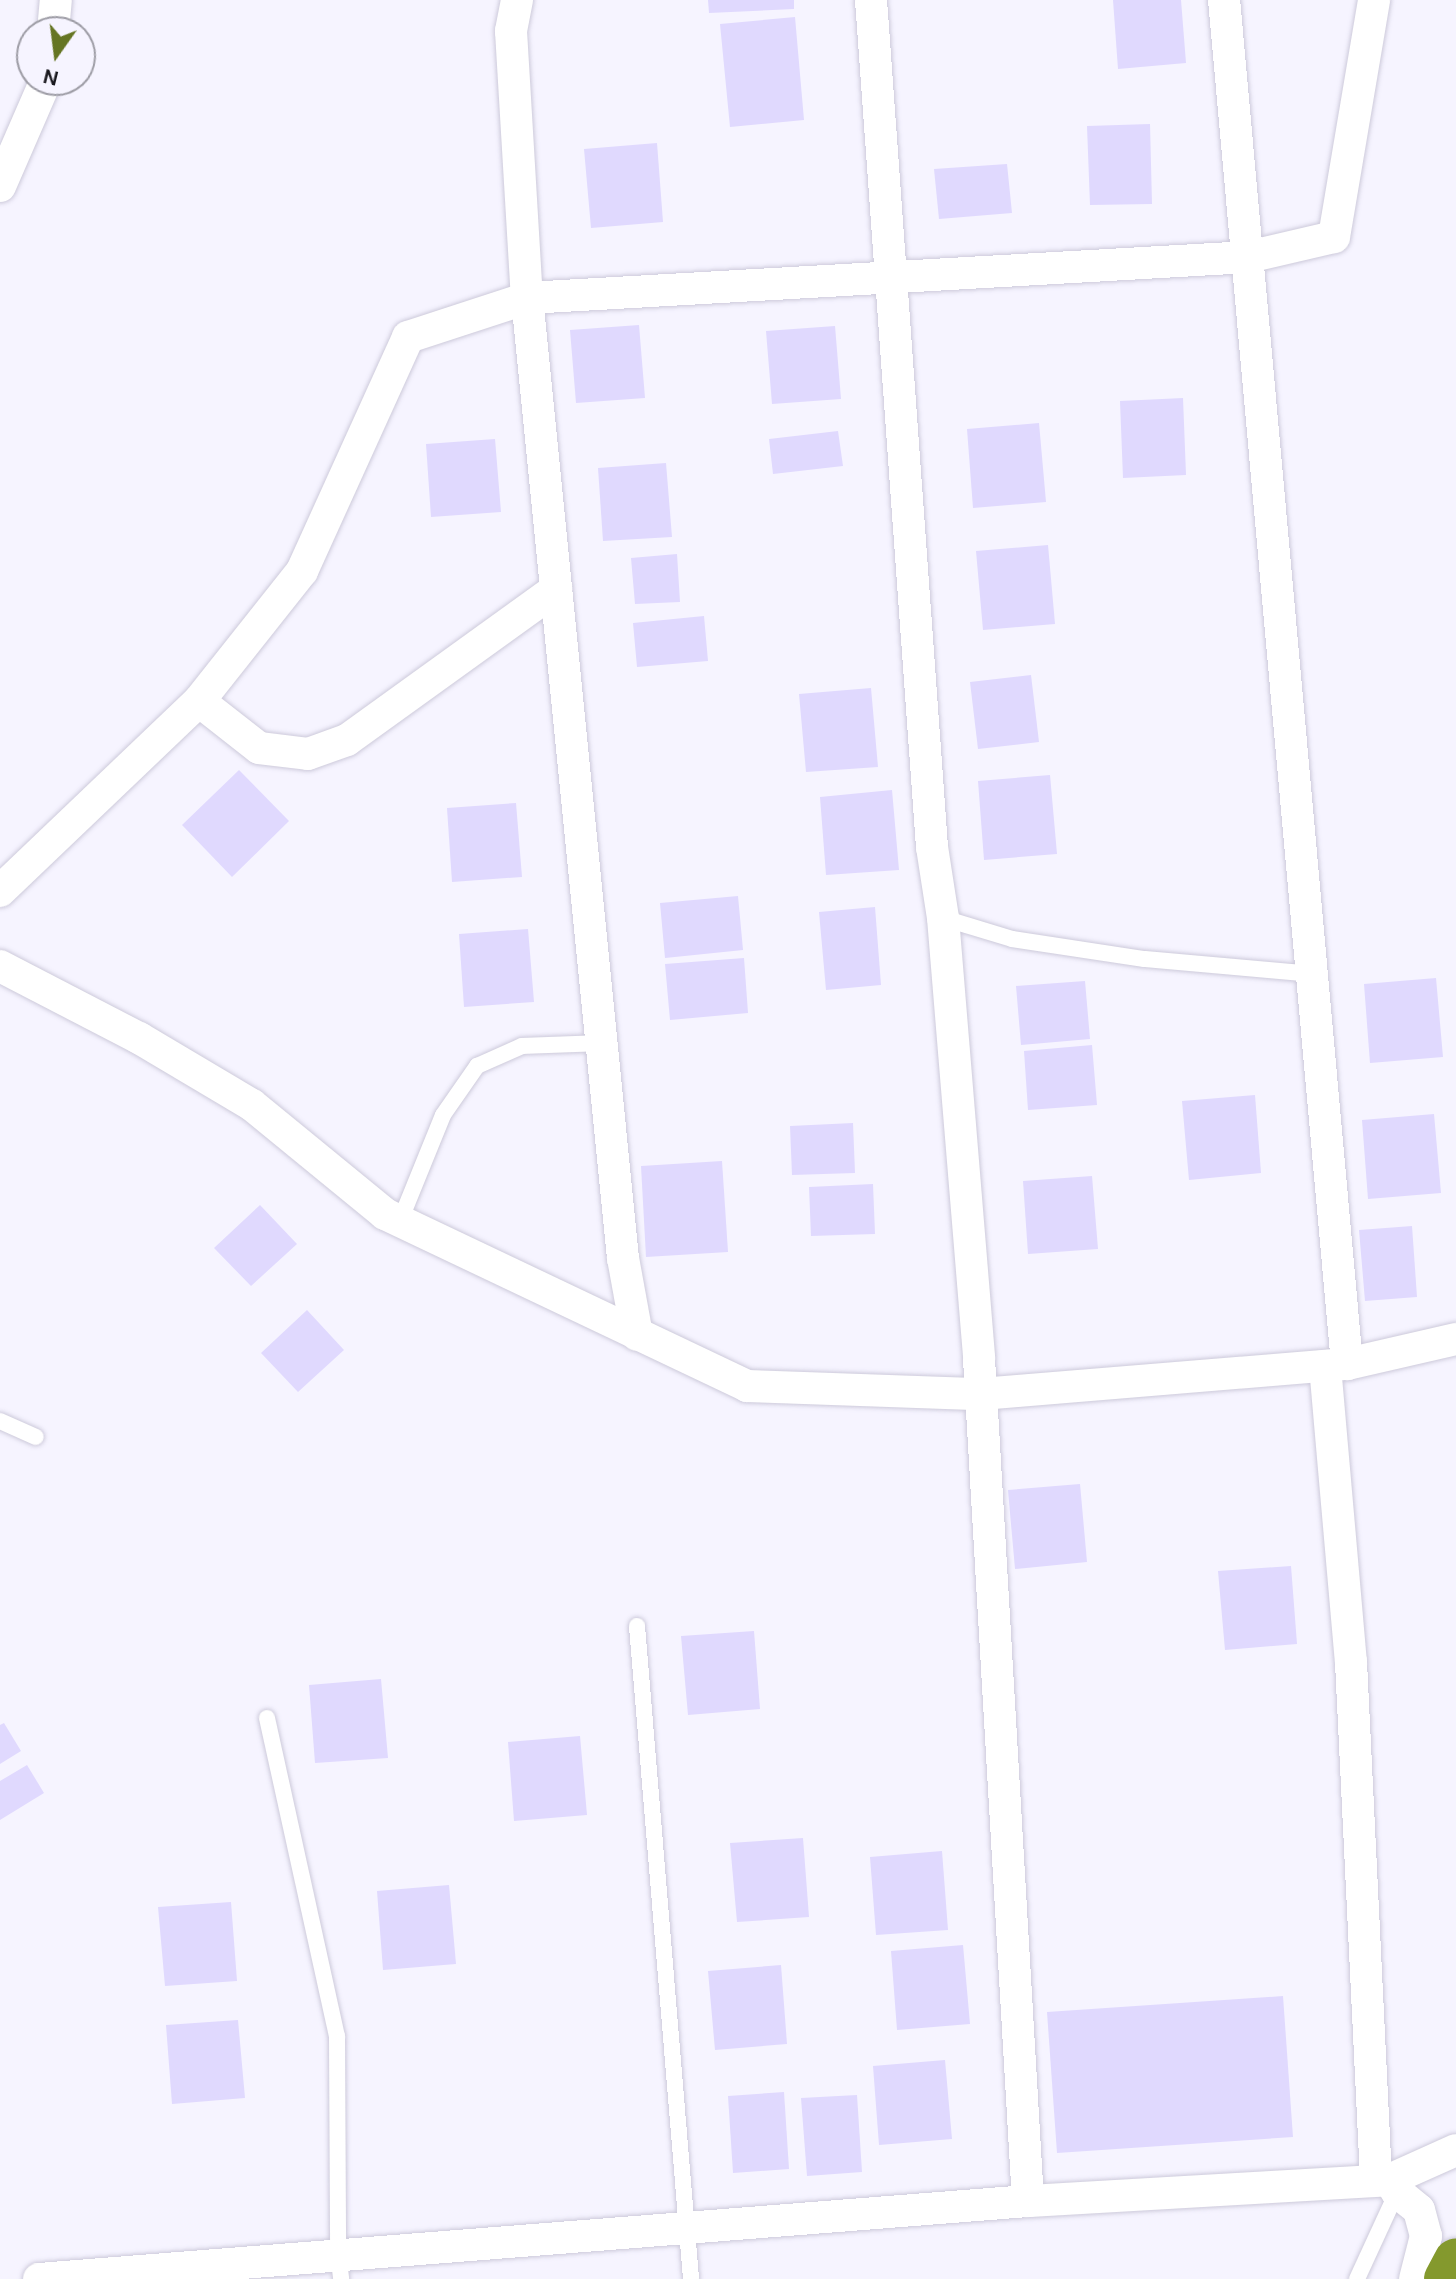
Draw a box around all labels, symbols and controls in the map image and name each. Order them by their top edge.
north arrow [16,16,96,96]
text: N [40,63,61,92]

